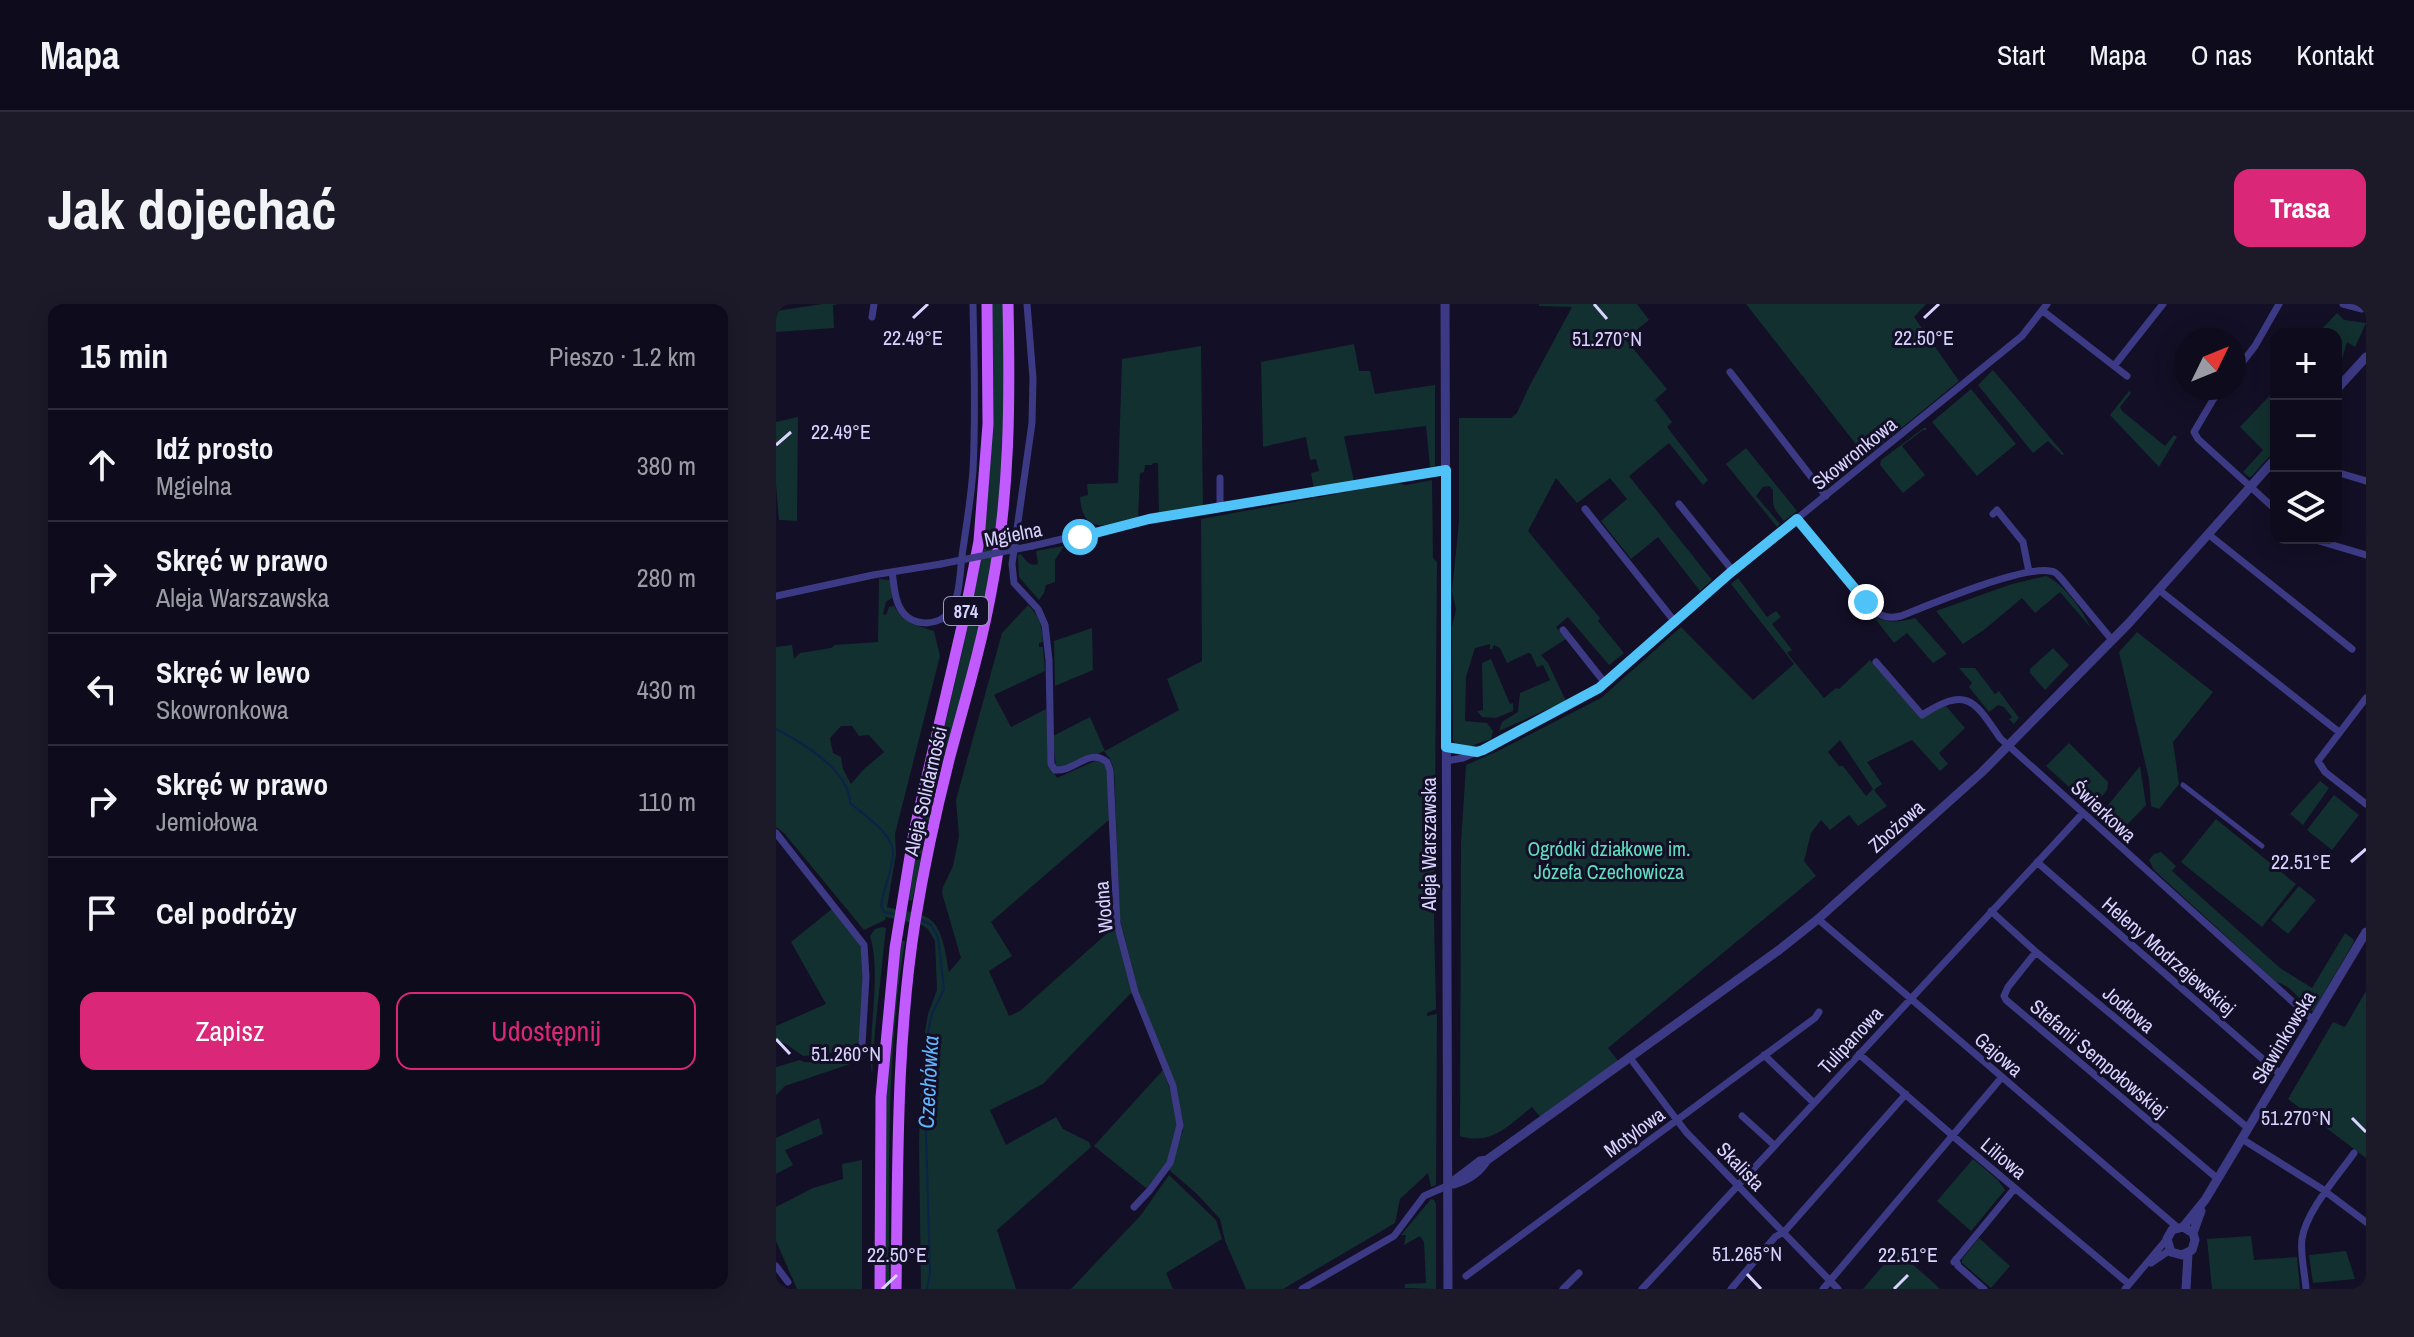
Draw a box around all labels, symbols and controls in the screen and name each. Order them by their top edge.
text: Mapa [40,30,120,81]
text: Start [1997,36,2045,74]
text: Mapa [2089,36,2147,74]
text: O nas [2191,36,2252,74]
text: Kontakt [2296,36,2374,74]
button: Trasa [2234,169,2366,247]
text: Jak dojechać [48,171,336,246]
text: 22.49°E [883,324,943,351]
text: 22.50°E [1894,324,1954,351]
text: 51.270°N [1572,325,1642,352]
north arrow [2174,328,2246,400]
map controls [2270,328,2342,544]
button: + [2270,328,2342,400]
text: 15 min [80,333,168,379]
text: Pieszo · 1.2 km [549,339,696,374]
button: − [2270,400,2342,472]
street label: Skowronkowa [1806,410,1902,496]
text: 22.49°E [811,418,871,445]
text: Idź prosto [156,428,274,468]
icon: ahead [80,443,124,487]
text: 380 m [637,448,696,483]
text: Mgielna [156,468,232,503]
button: layers [2270,472,2342,544]
street label: Mgielna [982,515,1044,553]
route start [1062,519,1098,555]
text: Skręć w prawo [156,540,328,580]
icon: right [80,555,124,599]
text: 280 m [637,560,696,595]
text: Aleja Warszawska [156,580,329,615]
route end [1848,584,1884,620]
road number: 874 [944,597,988,625]
text: Skręć w lewo [156,652,311,692]
icon: left [80,667,124,711]
text: 430 m [637,672,696,707]
text: Skowronkowa [156,692,289,727]
street label: Aleja Solidarności [897,724,953,859]
text: Skręć w prawo [156,764,328,804]
street label: Świerkowa [2065,774,2143,848]
street label: Aleja Warszawska [1415,777,1442,912]
icon: right [80,779,124,823]
text: 110 m [638,784,696,819]
street label: Zbożowa [1862,794,1930,858]
text: Jemiołowa [156,804,258,839]
park label: Ogródki działkowe im. Józefa Czechowicza [1527,835,1691,885]
text: 22.51°E [2271,848,2331,875]
street label: Wodna [1087,880,1119,934]
icon: arrive [80,891,124,935]
street label: Heleny Modrzejewskiej [2097,891,2241,1021]
text: Cel podróży [156,893,297,933]
street label: Jodłowa [2097,979,2161,1039]
street label: Sławinkowska [2245,986,2321,1088]
button: Zapisz [80,992,380,1070]
button: Udostępnij [396,992,696,1070]
street label: Stefanii Sempołowskiej [2025,993,2173,1123]
street label: Tulipanowa [1812,1000,1888,1080]
street label: Gajowa [1969,1026,2029,1082]
water label: Czechówka [911,1035,945,1129]
text: 51.260°N [811,1040,881,1067]
street label: Motylowa [1598,1101,1670,1163]
text: 51.270°N [2261,1104,2331,1131]
street label: Liliowa [1975,1131,2033,1185]
street label: Skalista [1711,1136,1771,1196]
text: 51.265°N [1712,1240,1782,1267]
text: 22.50°E [867,1241,927,1268]
text: 22.51°E [1878,1241,1938,1268]

